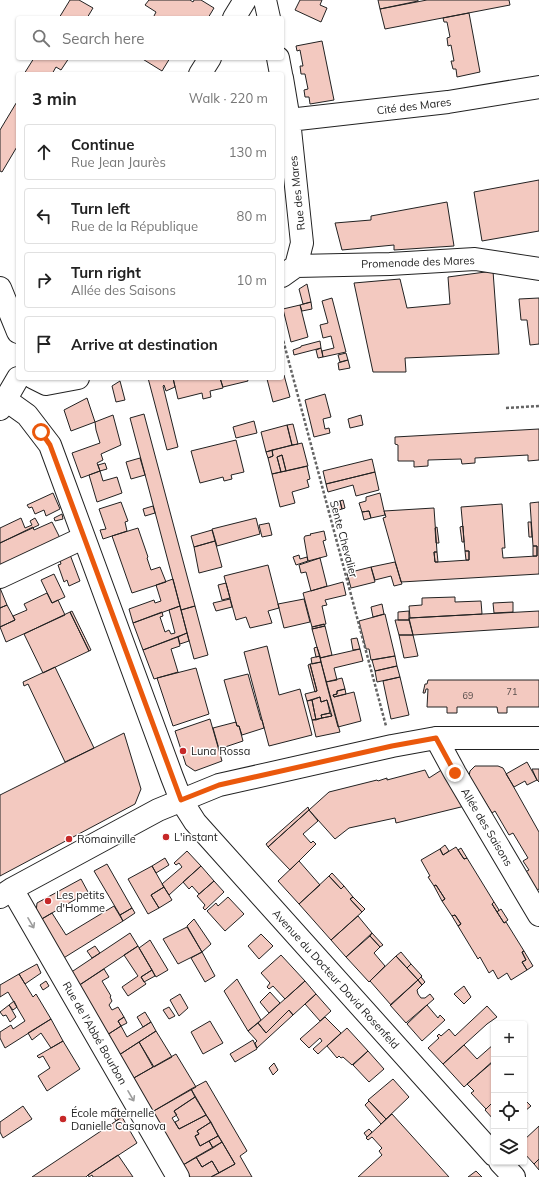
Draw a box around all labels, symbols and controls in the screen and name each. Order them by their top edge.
search box [16,16,284,60]
icon: search [30,27,52,49]
text: Search here [62,29,144,48]
text: 3 min [32,88,77,109]
text: Walk · 220 m [189,90,268,106]
street label: Cité des Mares [376,94,452,118]
text: Continue [71,135,134,154]
icon: ahead [33,141,55,163]
text: 130 m [229,144,267,160]
text: Rue Jean Jaurès [71,154,166,170]
street label: Rue des Mares [286,155,308,231]
text: Turn left [71,199,130,218]
icon: left [33,205,55,227]
text: 80 m [237,208,267,224]
text: Rue de la République [71,218,198,234]
street label: Promenade des Mares [361,253,475,271]
text: Turn right [71,263,141,282]
icon: right [33,269,55,291]
text: 10 m [237,272,267,288]
text: Allée des Saisons [71,282,176,298]
icon: arrive [33,333,55,355]
text: Arrive at destination [71,335,218,354]
route start [32,423,50,441]
street label: Sente Chevalier [327,499,361,579]
house number: 71 [507,686,517,697]
house number: 69 [463,690,473,701]
place label: Luna Rossa [191,744,250,758]
marker: Luna Rossa [178,746,188,756]
route end [446,764,464,782]
street label: Allée des Saisons [458,785,516,869]
place label: L'instant [174,830,218,844]
place label: Romainville [77,832,136,846]
marker: L'instant [161,832,171,842]
marker: Romainville [64,834,74,844]
place label: Les petits d'Homme [56,888,105,915]
marker: Les petits d'Homme [43,896,53,906]
street label: Avenue du Docteur David Rosenfeld [270,906,402,1052]
one-way arrow [28,917,36,929]
street label: Rue de l'Abbé Bourbon [60,979,130,1087]
map controls [491,1021,527,1165]
button: + [491,1021,527,1057]
button: − [491,1057,527,1093]
one-way arrow [128,1090,136,1102]
button: locate [491,1093,527,1129]
place label: École maternelle Danielle Casanova [71,1106,166,1133]
marker: École maternelle Danielle Casanova [58,1114,68,1124]
button: layers [491,1129,527,1165]

